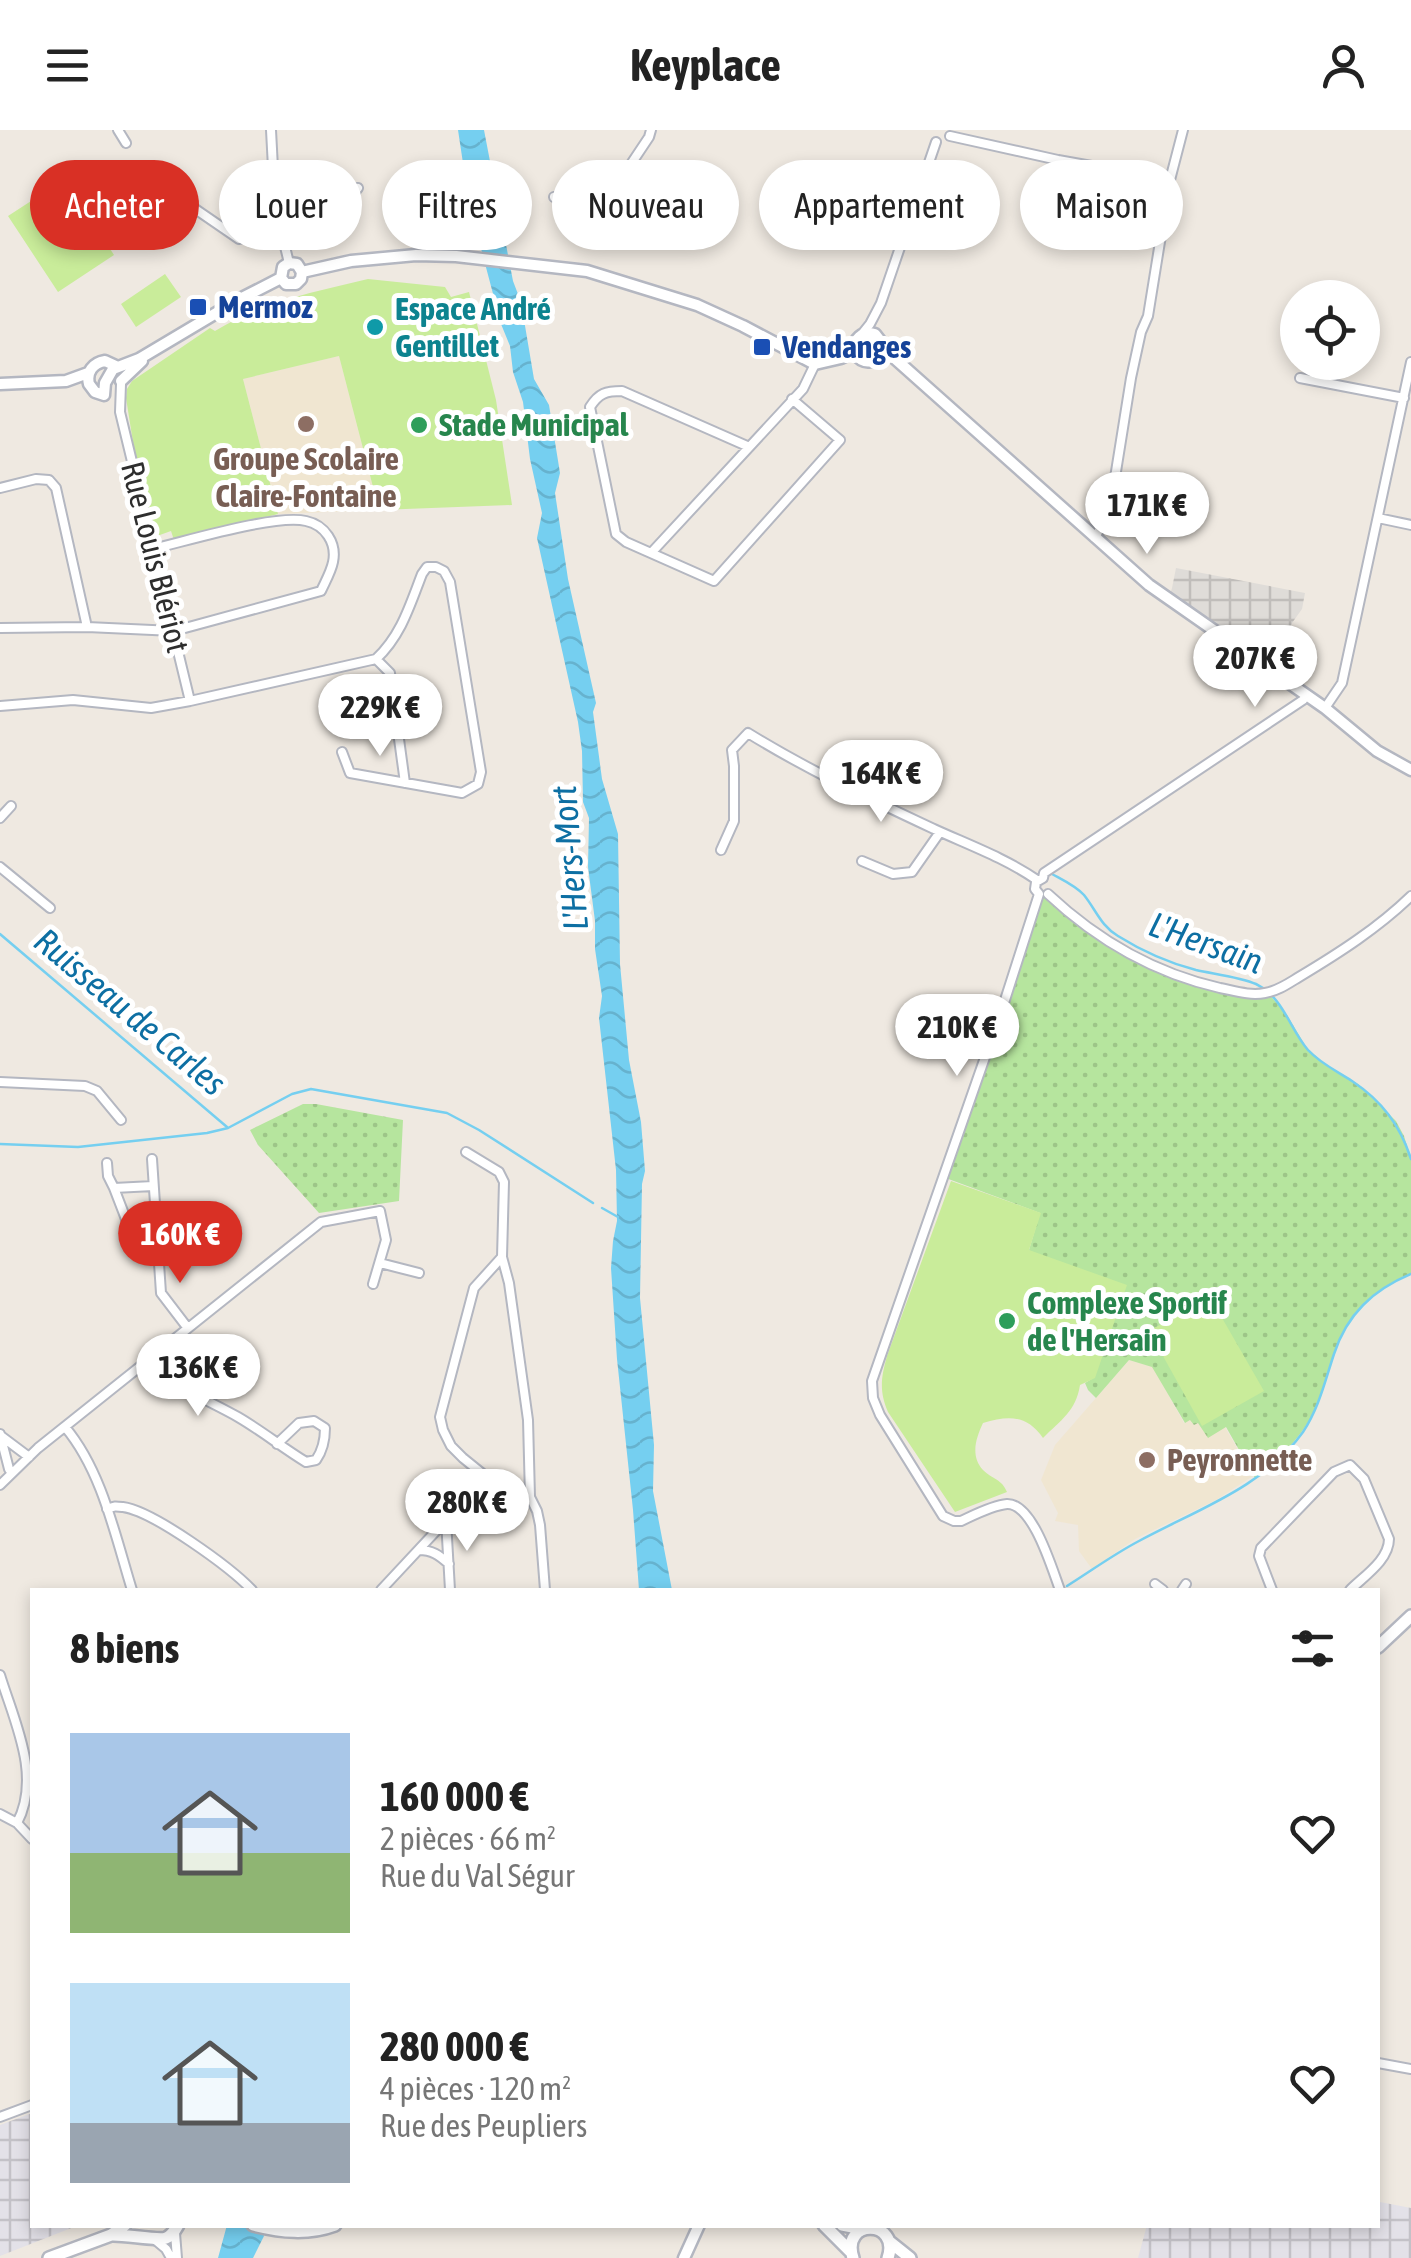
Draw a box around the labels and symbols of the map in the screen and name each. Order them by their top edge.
place label: Mermoz [218,288,313,325]
place label: Espace André Gentillet [395,290,551,364]
marker: Mermoz [187,296,209,318]
marker: Espace André Gentillet [364,316,386,338]
place label: Vendanges [781,328,911,365]
marker: Vendanges [751,336,773,358]
place label: Stade Municipal [439,406,629,443]
marker: Groupe Scolaire Claire-Fontaine [295,413,317,435]
marker: Stade Municipal [408,414,430,436]
place label: Groupe Scolaire Claire-Fontaine [213,440,399,514]
street label: Rue Louis Blériot [114,458,197,656]
pin: 171K € [1066,472,1228,557]
pin: 207K € [1174,625,1336,710]
pin: 229K € [299,674,461,759]
pin: 164K € [800,740,962,825]
water label: L'Hers-Mort [543,784,595,932]
water label: L'Hersain [1144,903,1269,981]
water label: Ruisseau de Carles [27,920,234,1103]
pin: 210K € [876,994,1038,1079]
pin: 160K € [99,1201,261,1286]
place label: Complexe Sportif de l'Hersain [1027,1284,1228,1358]
marker: Complexe Sportif de l'Hersain [996,1310,1018,1332]
pin: 136K € [117,1334,279,1419]
place label: Peyronnette [1167,1441,1312,1478]
marker: Peyronnette [1136,1449,1158,1471]
pin: 280K € [386,1469,548,1554]

